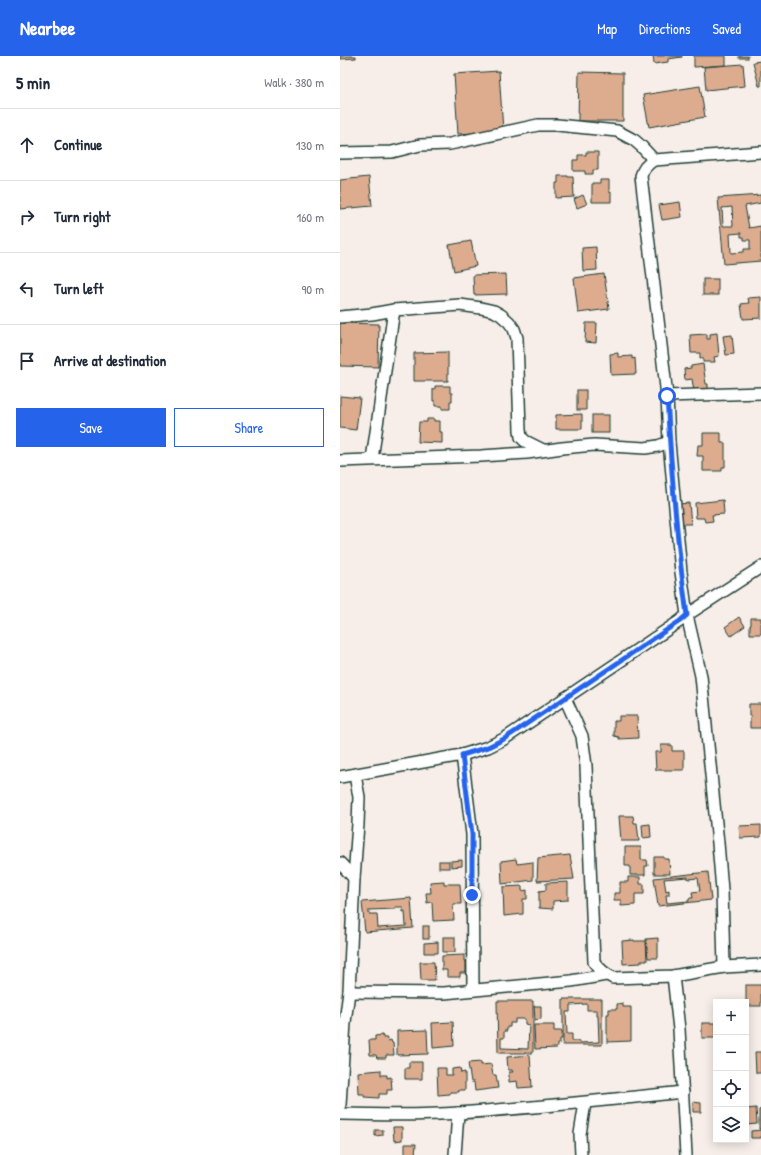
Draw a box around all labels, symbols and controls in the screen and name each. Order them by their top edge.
text: Nearbee [20,15,75,41]
text: Map [597,19,617,38]
text: Directions [639,19,690,38]
text: Saved [712,19,741,38]
text: 5 min [16,71,50,94]
text: Walk · 380 m [264,73,324,91]
icon: ahead [16,134,38,156]
text: Continue [54,134,102,155]
text: 130 m [296,136,324,154]
icon: right [16,206,38,228]
text: Turn right [54,206,110,227]
text: 160 m [296,208,324,226]
icon: left [16,278,38,300]
text: Turn left [54,278,104,299]
text: 90 m [302,280,324,298]
icon: arrive [16,350,38,372]
text: Arrive at destination [54,350,166,371]
route start [658,387,676,405]
button: Save [16,408,166,447]
button: Share [174,408,324,447]
route end [463,886,481,904]
map controls [713,999,749,1143]
button: + [713,999,749,1035]
button: − [713,1035,749,1071]
button: locate [713,1071,749,1107]
button: layers [713,1107,749,1143]

